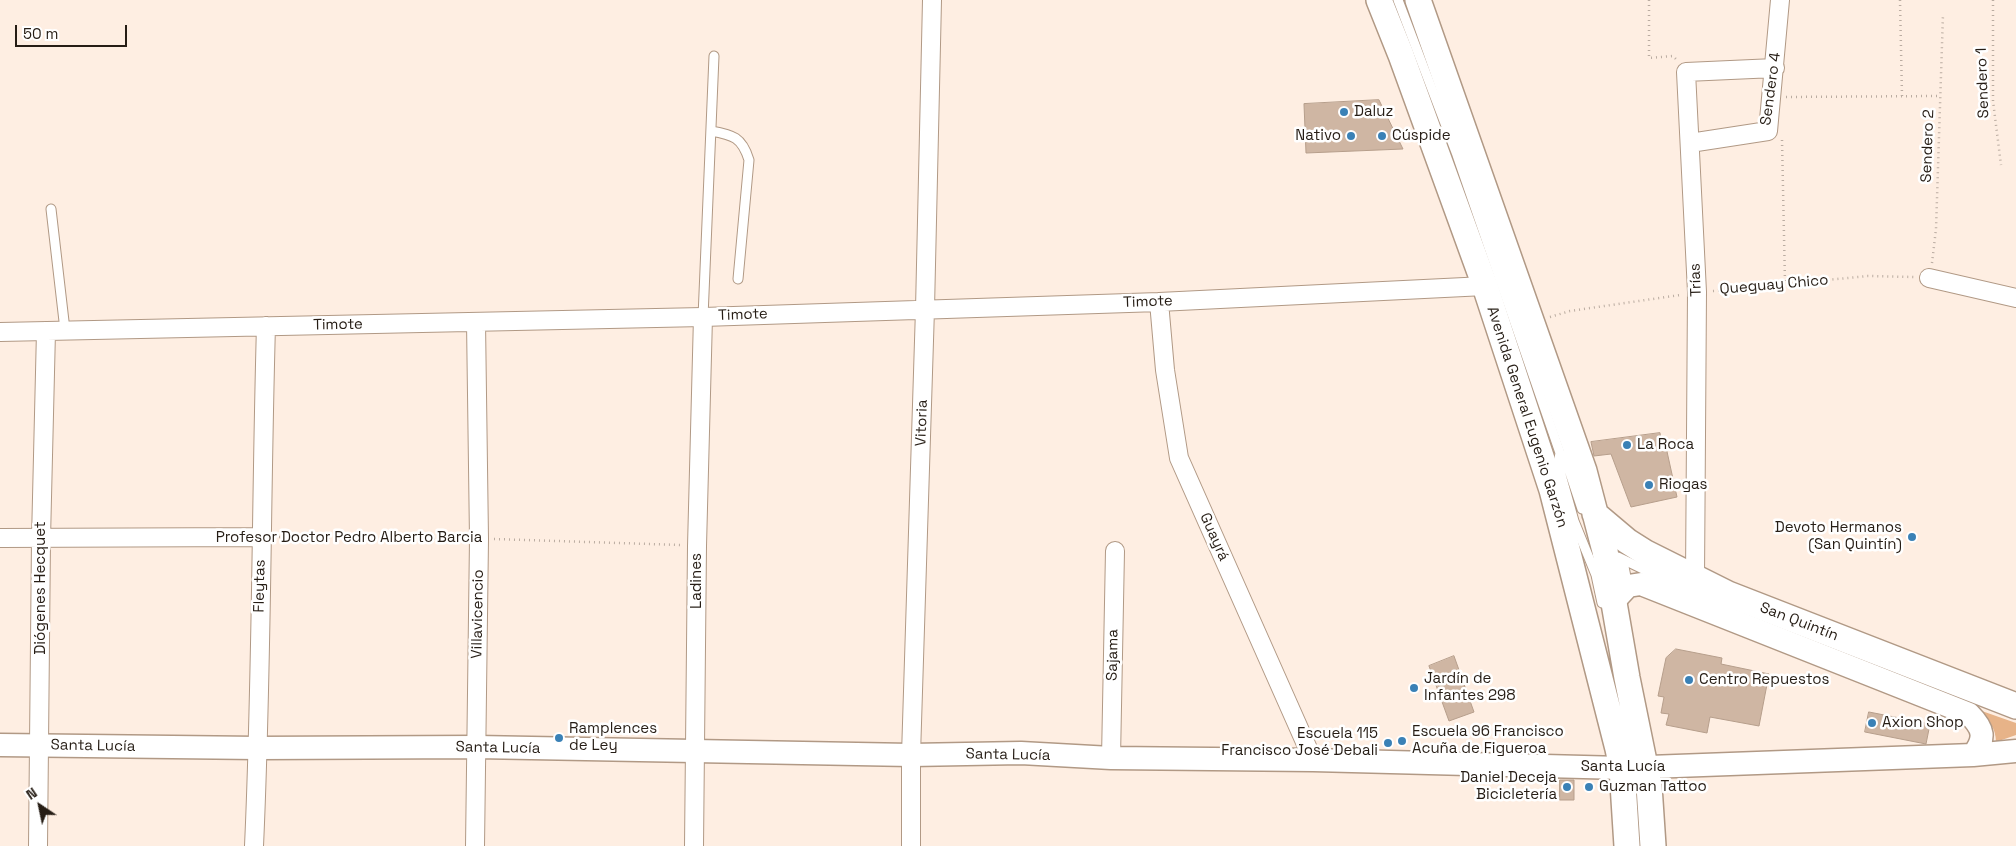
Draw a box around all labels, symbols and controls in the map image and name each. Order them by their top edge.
scale bar [18,15,130,47]
text: 50 m [23,24,58,43]
street label: Sendero 1 [1973,47,1993,119]
street label: Sendero 4 [1757,51,1785,127]
place label: Daluz [1354,103,1393,121]
marker: Daluz [1338,106,1350,118]
street label: Sendero 2 [1918,109,1938,183]
place label: Nativo [1295,127,1341,145]
place label: Cúspide [1392,127,1451,145]
marker: Nativo [1345,130,1357,142]
marker: Cúspide [1376,130,1388,142]
street label: Trías [1686,263,1706,297]
street label: Queguay Chico [1719,271,1829,299]
street label: Timote [1123,292,1173,312]
street label: Avenida General Eugenio Garzón [1483,304,1571,530]
street label: Timote [718,305,768,325]
street label: Timote [313,316,363,334]
street label: Vitoria [912,399,932,447]
place label: La Roca [1637,436,1694,454]
marker: La Roca [1621,439,1633,451]
place label: Riogas [1659,476,1708,494]
marker: Riogas [1643,479,1655,491]
street label: Guayrá [1195,510,1233,564]
place label: Devoto Hermanos (San Quintín) [1775,519,1902,554]
street label: Diógenes Hecquet [32,521,50,655]
street label: Profesor Doctor Pedro Alberto Barcia [216,529,482,547]
marker: Devoto Hermanos (San Quintín) [1906,531,1918,543]
street label: Ladines [688,553,706,609]
street label: Fleytas [251,559,269,613]
street label: Villavicencio [468,569,488,659]
street label: San Quintín [1757,599,1841,645]
street label: Sajama [1104,629,1122,681]
place label: Jardín de Infantes 298 [1424,670,1516,705]
place label: Centro Repuestos [1699,671,1830,689]
marker: Centro Repuestos [1683,674,1695,686]
marker: Jardín de Infantes 298 [1408,682,1420,694]
place label: Axion Shop [1882,714,1964,732]
marker: Axion Shop [1866,717,1878,729]
place label: Ramplences de Ley [569,720,657,755]
place label: Escuela 96 Francisco Acuña de Figueroa [1412,723,1564,758]
place label: Escuela 115 Francisco José Debali [1221,725,1378,760]
marker: Ramplences de Ley [553,732,565,744]
marker: Escuela 96 Francisco Acuña de Figueroa [1396,735,1408,747]
street label: Santa Lucía [50,736,136,756]
marker: Escuela 115 Francisco José Debali [1382,737,1394,749]
street label: Santa Lucía [455,738,541,758]
street label: Santa Lucía [965,745,1051,765]
street label: Santa Lucía [1581,758,1665,776]
place label: Daniel Deceja Bicicletería [1460,769,1557,804]
place label: Guzman Tattoo [1599,778,1707,796]
north arrow [15,781,65,831]
marker: Daniel Deceja Bicicletería [1561,781,1573,793]
marker: Guzman Tattoo [1583,781,1595,793]
text: N [23,783,41,804]

